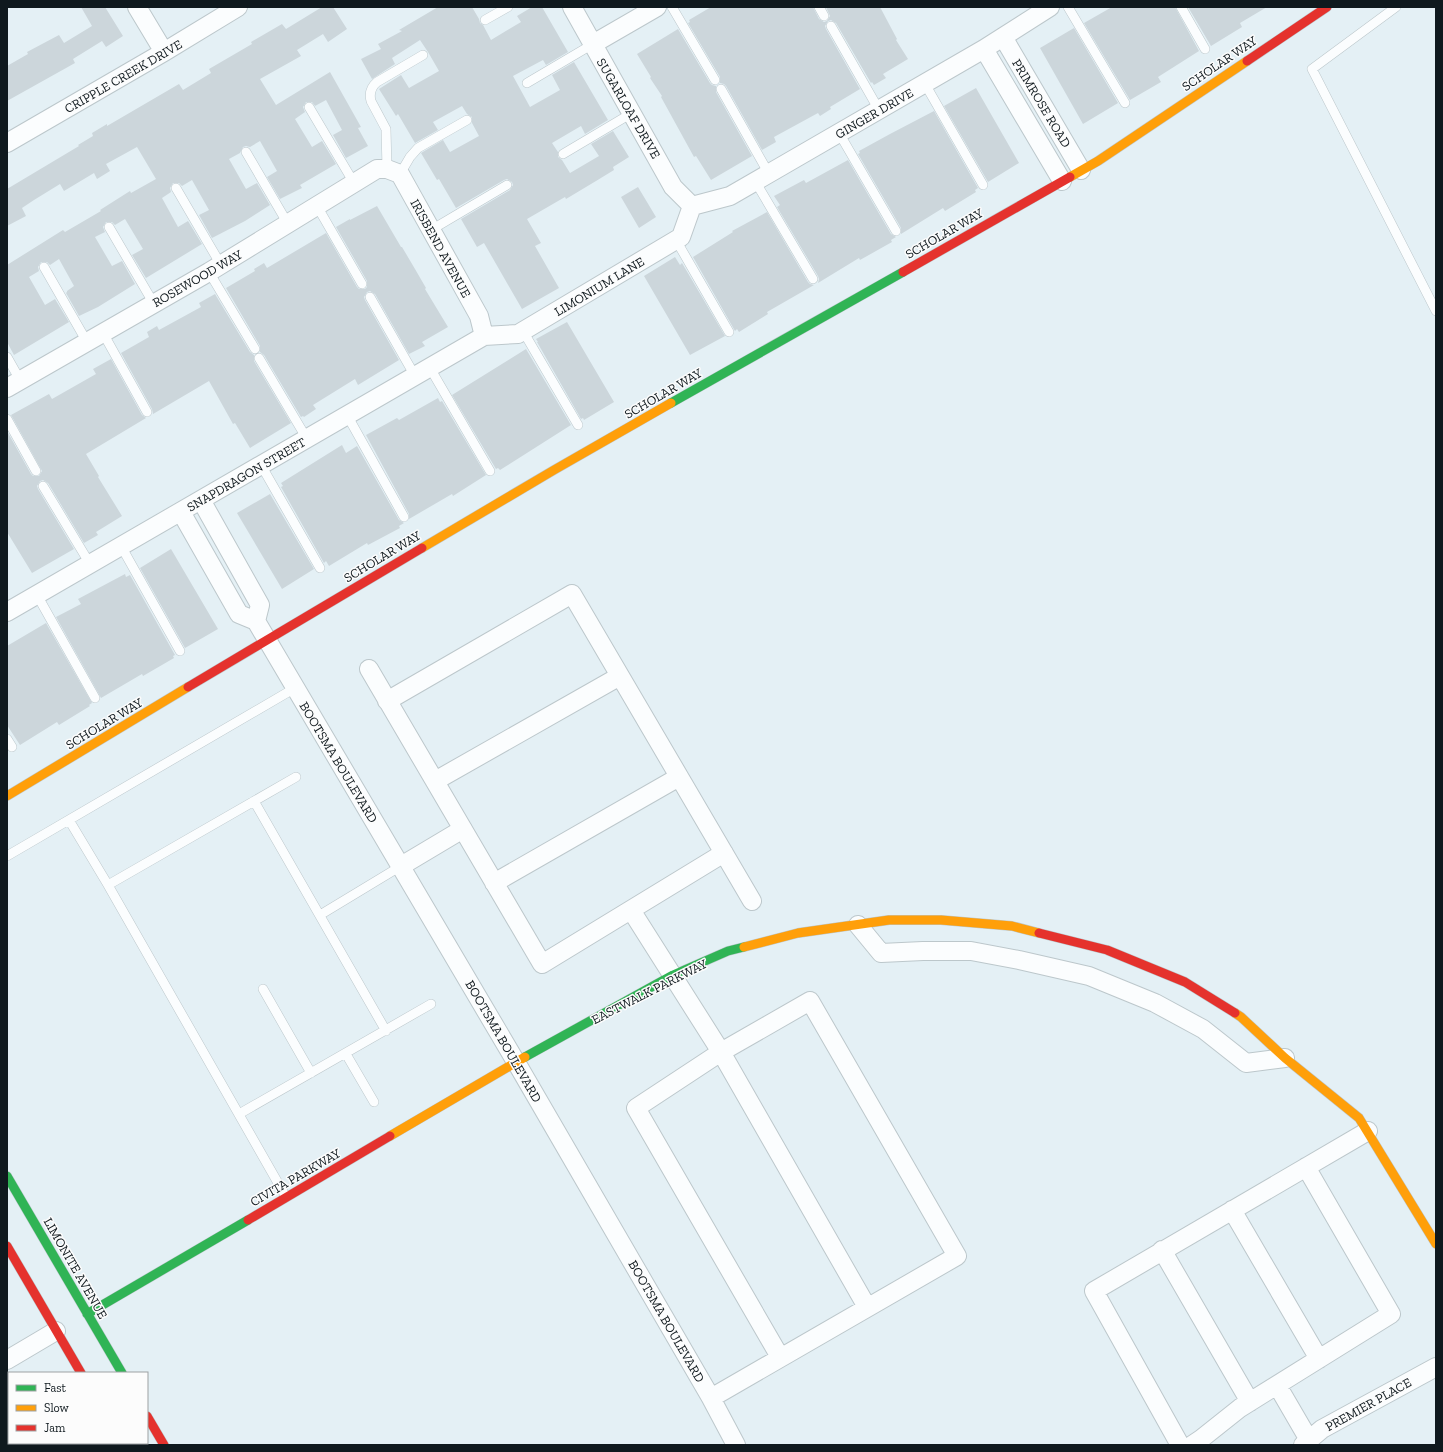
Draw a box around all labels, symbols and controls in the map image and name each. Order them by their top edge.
street label: SCHOLAR WAY [1179,33,1260,94]
street label: CRIPPLE CREEK DRIVE [62,36,185,116]
street label: SUGARLOAF DRIVE [594,55,664,161]
street label: PRIMROSE ROAD [1009,56,1074,150]
street label: GINGER DRIVE [833,85,916,142]
street label: IRISBEND AVENUE [407,196,474,300]
street label: SCHOLAR WAY [903,205,986,262]
street label: ROSEWOOD WAY [150,247,245,310]
street label: LIMONIUM LANE [552,254,647,319]
street label: SCHOLAR WAY [622,365,705,422]
street label: SNAPDRAGON STREET [184,434,308,515]
street label: SCHOLAR WAY [341,528,423,585]
street label: SCHOLAR WAY [63,695,145,752]
street label: BOOTSMA BOULEVARD [296,699,381,826]
street label: EASTWALK PARKWAY [589,956,709,1027]
street label: BOOTSMA BOULEVARD [462,978,545,1105]
street label: CIVITA PARKWAY [247,1145,343,1209]
street label: LIMONITE AVENUE [41,1215,111,1322]
street label: BOOTSMA BOULEVARD [625,1258,708,1385]
legend [8,1372,148,1444]
street label: PREMIER PLACE [1323,1374,1414,1434]
text: Fast [44,1381,67,1395]
text: Slow [44,1401,70,1415]
text: Jam [44,1421,66,1435]

